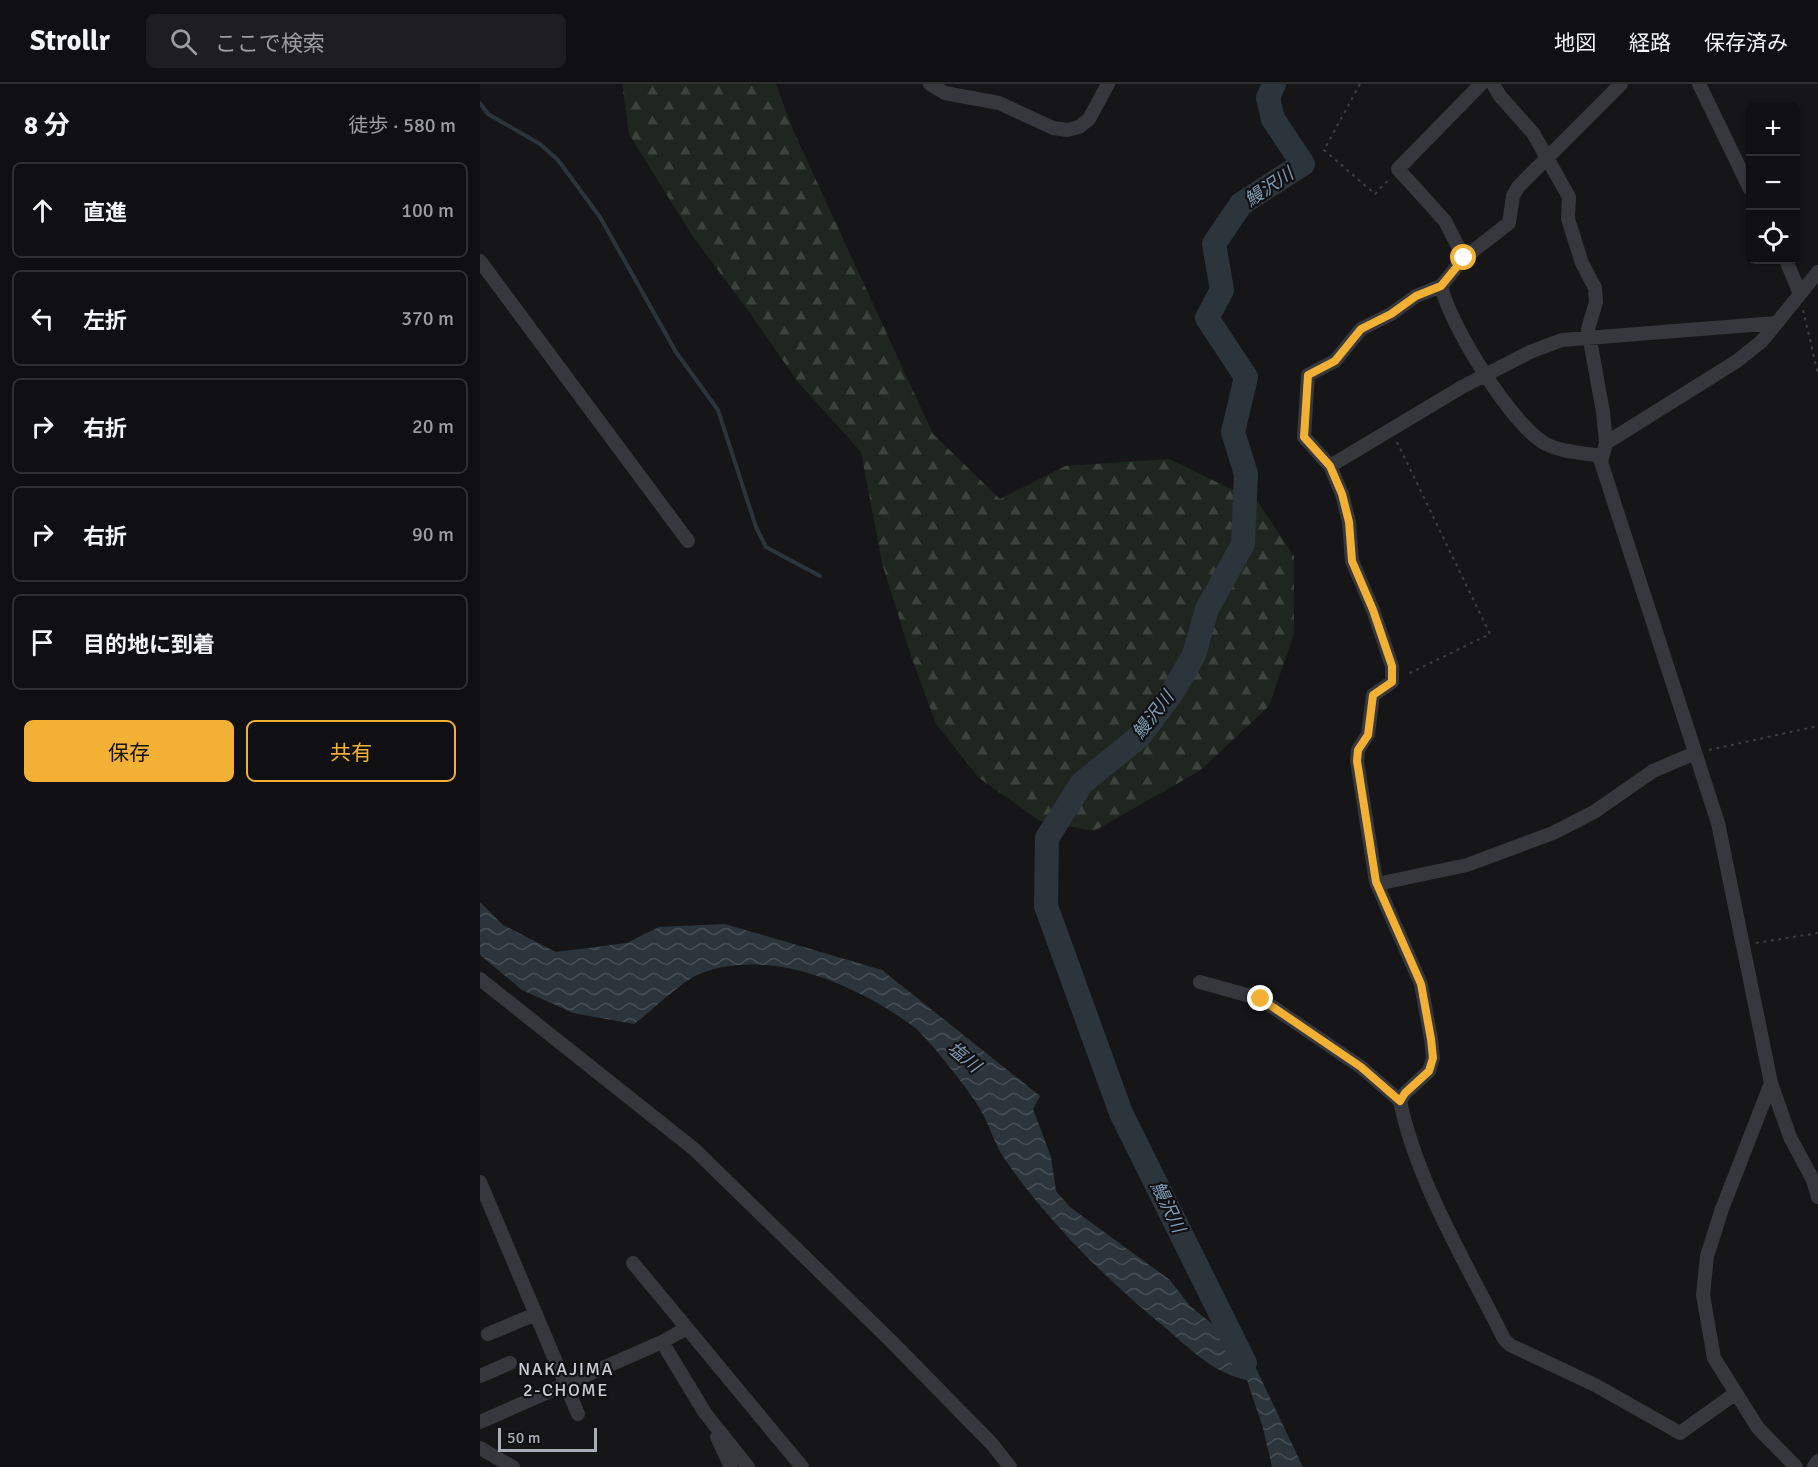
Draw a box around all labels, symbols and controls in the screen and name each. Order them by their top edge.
search box [146,14,566,68]
text: Strollr [30,24,110,58]
icon: search [167,25,200,58]
text: ここで検索 [215,30,325,57]
text: 地図 [1554,30,1596,56]
text: 経路 [1629,30,1671,56]
text: 保存済み [1704,30,1788,56]
map controls [1746,102,1800,264]
button: + [1746,102,1800,156]
text: 8 分 [24,110,70,142]
text: 徒歩 · 580 m [348,113,456,138]
button: − [1746,156,1800,210]
water label: 鰻沢川 [1240,162,1299,211]
icon: ahead [26,194,59,227]
text: 100 m [401,198,454,223]
text: 直進 [83,199,127,226]
button: locate [1746,210,1800,264]
route start [1450,244,1476,270]
icon: left [26,302,59,335]
text: 370 m [401,306,454,331]
text: 左折 [83,307,127,334]
icon: right [26,410,59,443]
text: 20 m [412,414,454,439]
text: 右折 [83,415,127,442]
icon: right [26,518,59,551]
text: 90 m [412,522,454,547]
text: 右折 [83,523,127,550]
icon: arrive [26,626,59,659]
text: 目的地に到着 [83,631,215,658]
water label: 鰻沢川 [1128,685,1180,743]
button: 保存 [24,720,234,782]
button: 共有 [246,720,456,782]
route end [1247,985,1273,1011]
water label: 塩川 [943,1037,986,1078]
water label: 鰻沢川 [1146,1178,1191,1238]
district label: NAKAJIMA 2-CHOME [518,1358,614,1401]
scale bar [498,1425,597,1452]
text: 50 m [507,1428,541,1448]

